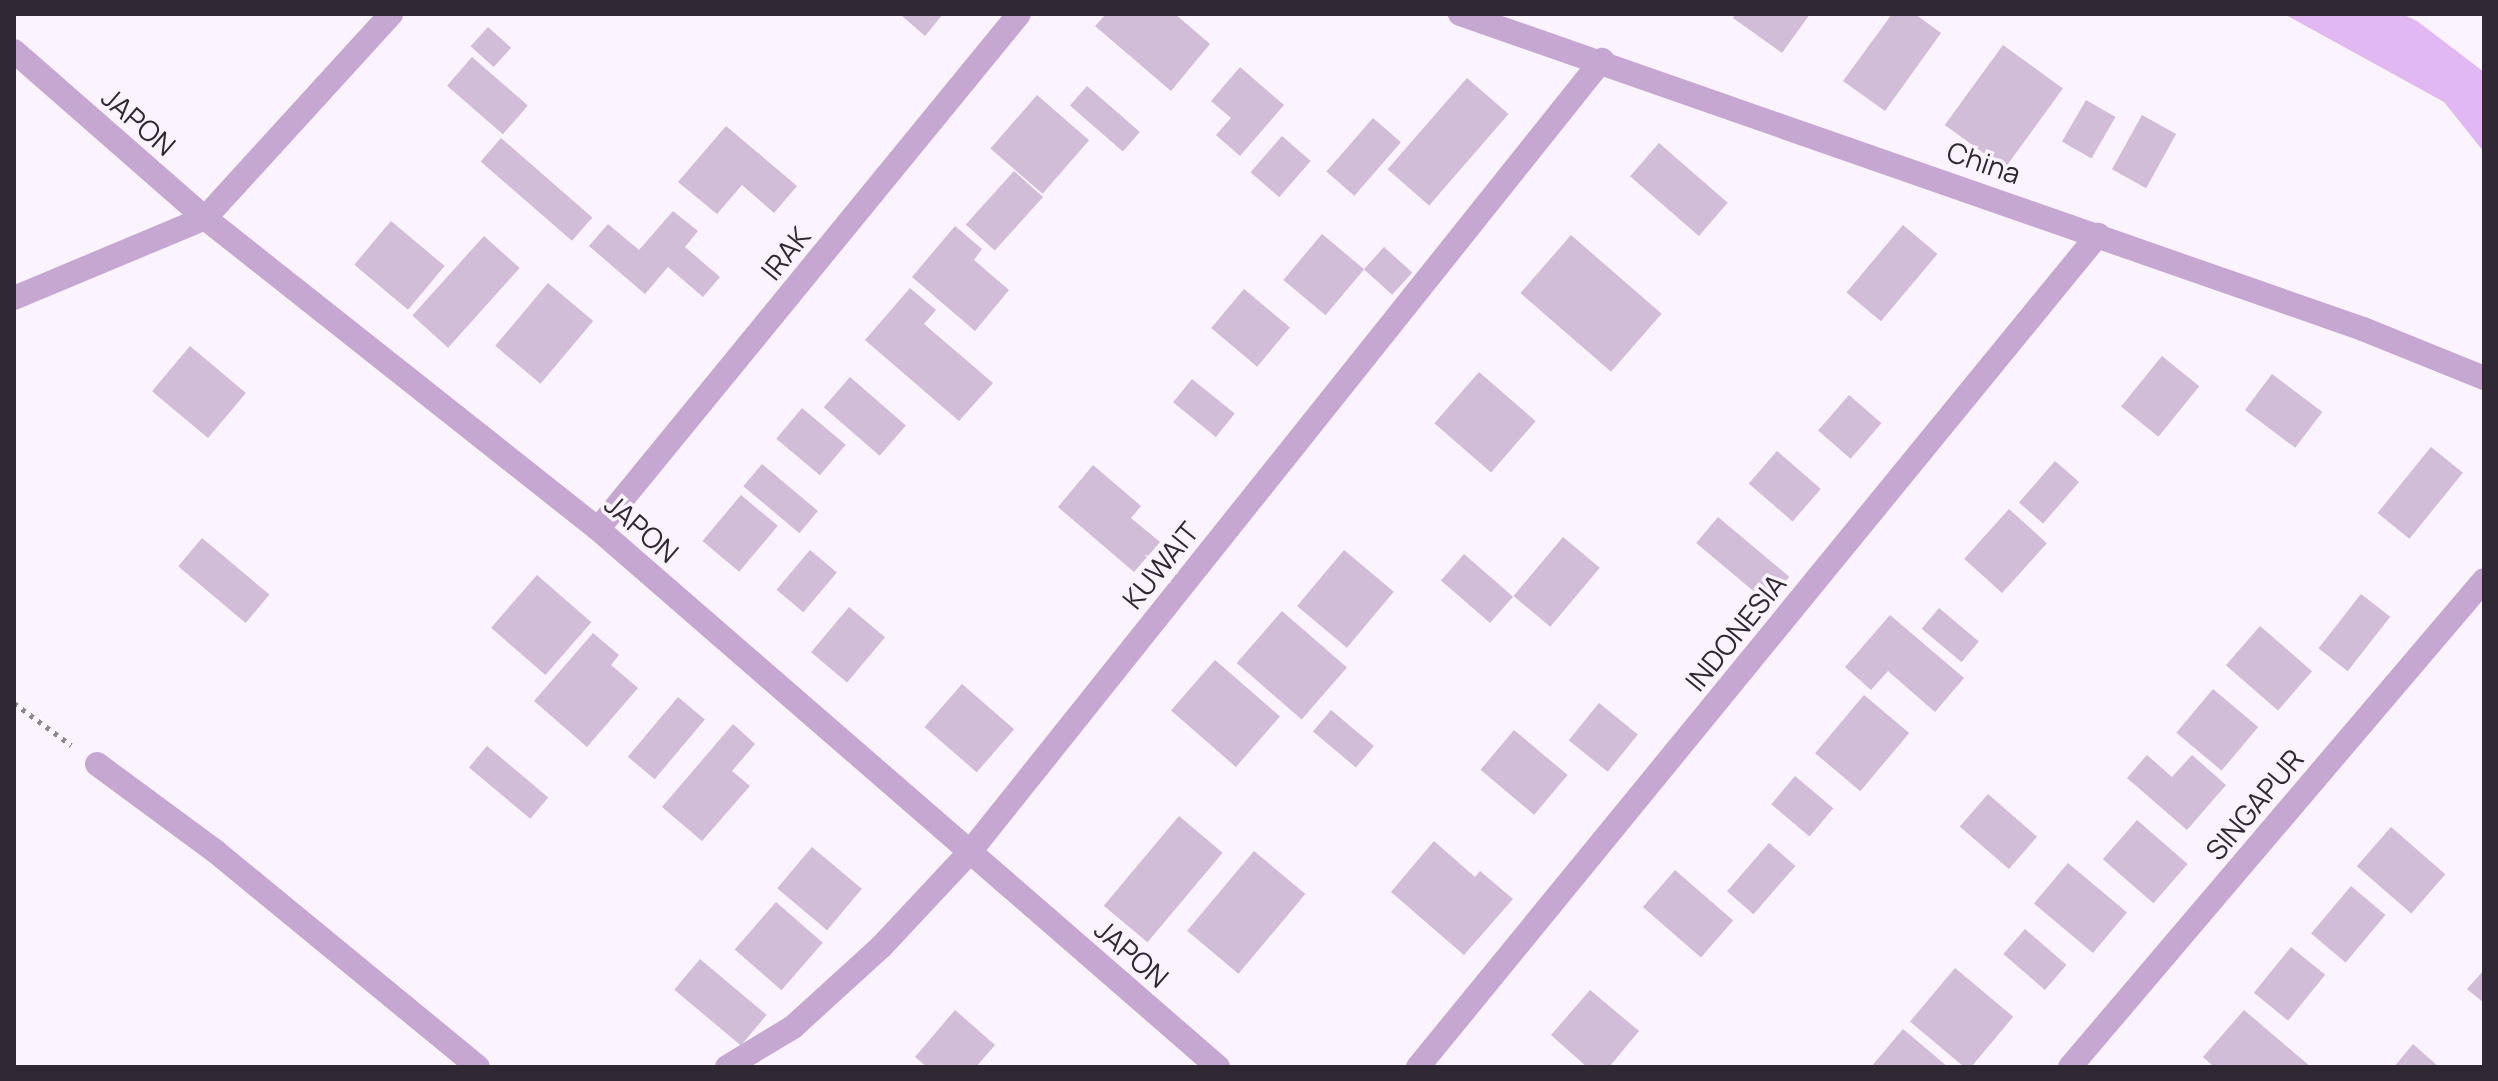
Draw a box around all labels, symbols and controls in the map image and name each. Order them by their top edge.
street label: JAPON [95,80,183,162]
street label: China [1943,134,2025,190]
street label: IRAK [754,220,816,286]
street label: JAPON [598,487,686,569]
street label: KUWAIT [1115,515,1205,615]
street label: INDONESIA [1678,567,1792,697]
street label: SINGAPUR [2198,742,2310,866]
street label: JAPON [1088,912,1176,994]

